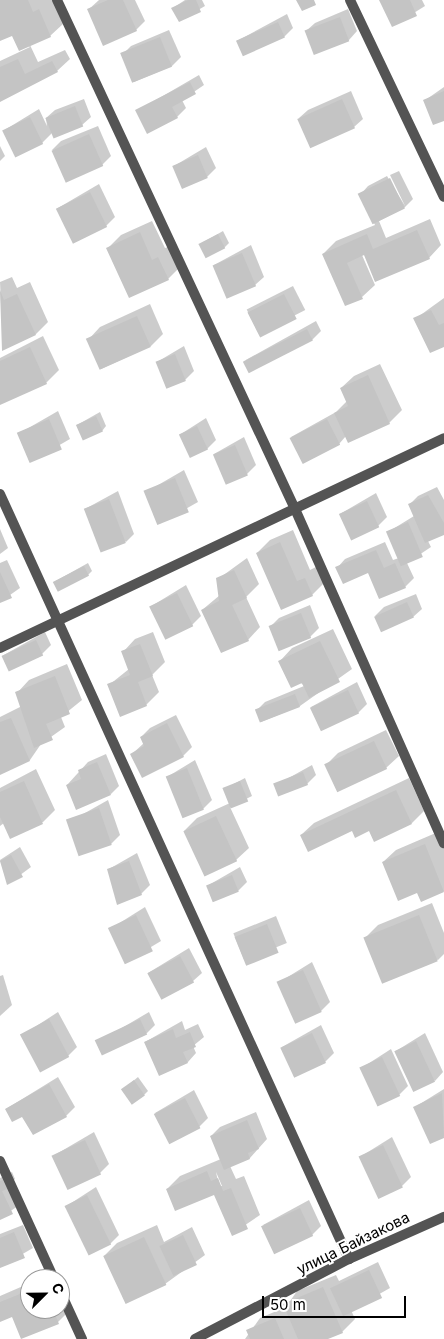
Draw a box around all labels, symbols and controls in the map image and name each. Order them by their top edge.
street label: улица Байзакова [294,1208,412,1278]
north arrow [20,1269,70,1319]
text: С [48,1280,68,1296]
scale bar [264,1286,408,1318]
text: 50 m [270,1295,306,1314]

